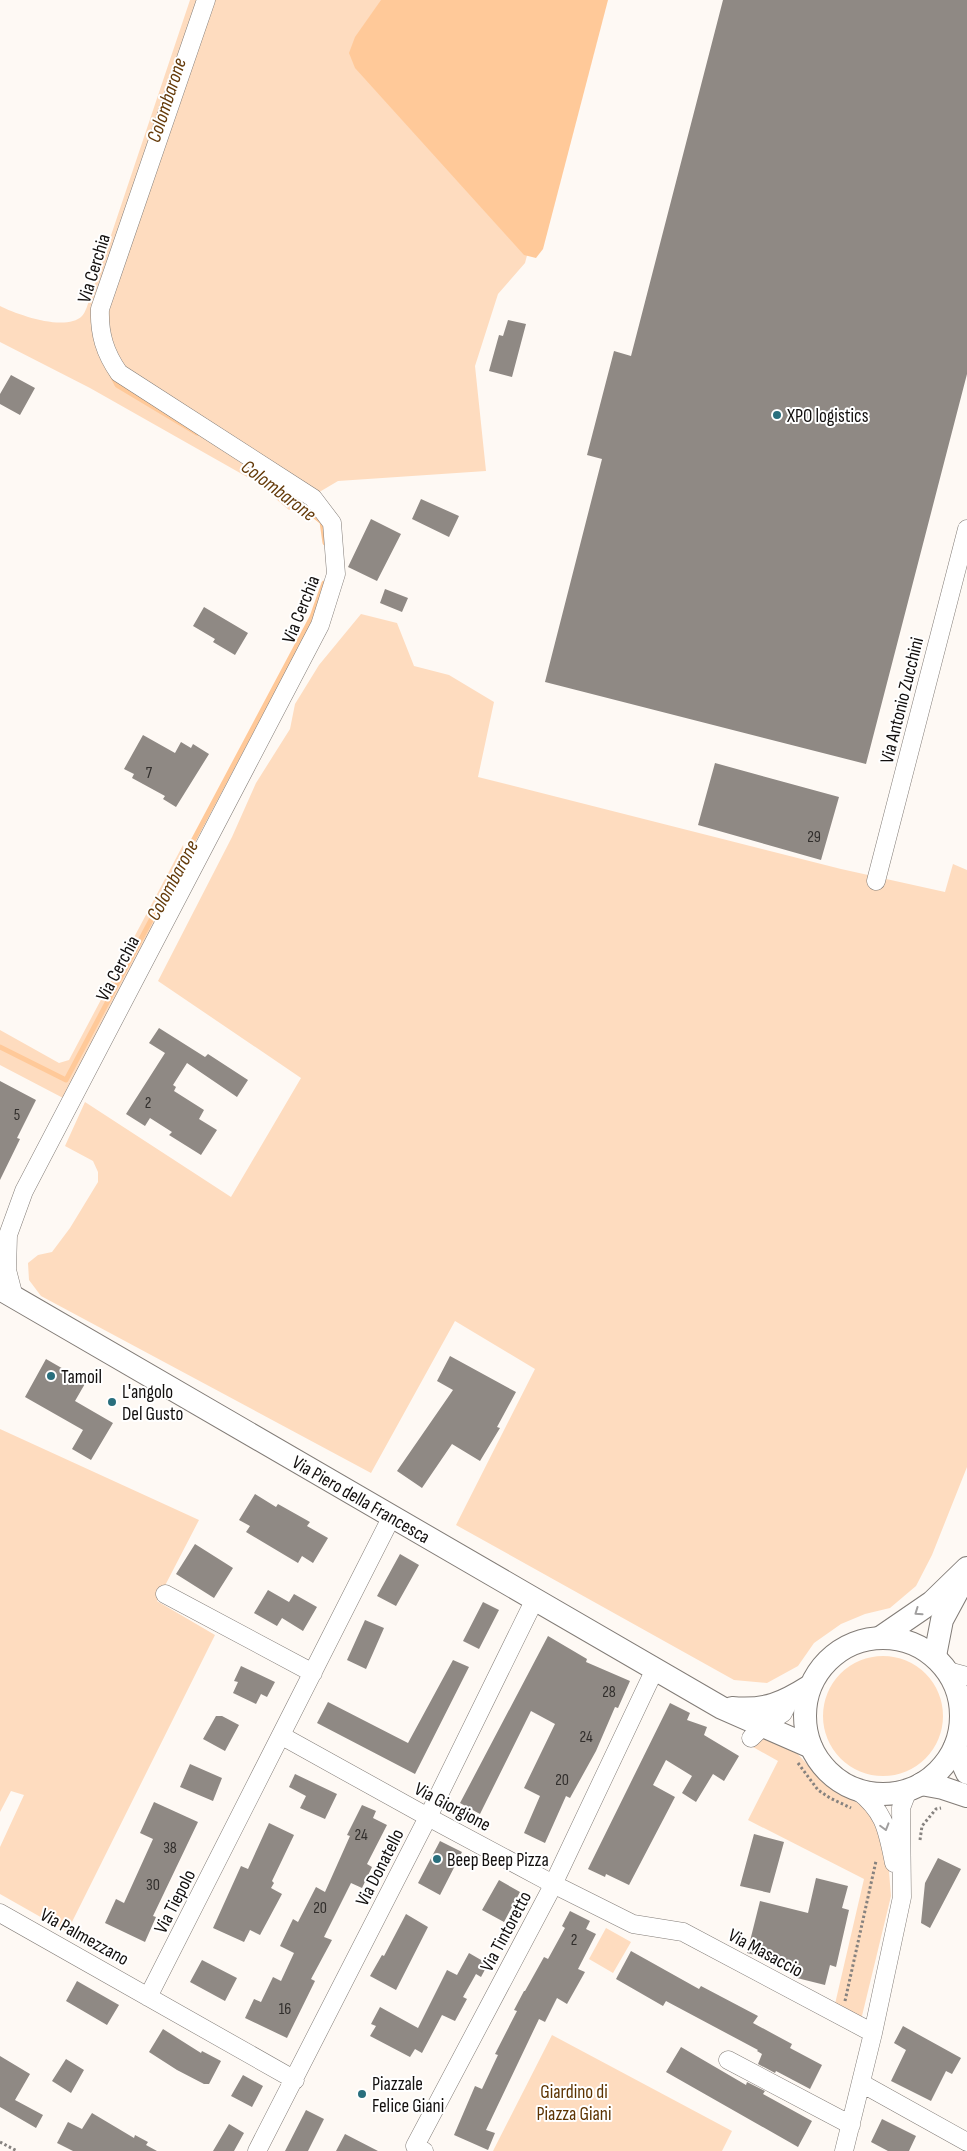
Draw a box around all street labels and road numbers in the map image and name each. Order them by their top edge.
street label: Via Cerchia [73,231,116,306]
street label: Via Cerchia [277,572,325,647]
street label: Via Antonio Zucchini [876,635,929,766]
street label: Via Cerchia [92,932,145,1005]
street label: Via Piero della Francesca [288,1451,434,1549]
street label: Via Giorgione [410,1778,494,1837]
street label: Via Donatello [351,1825,410,1910]
street label: Via Tiepolo [150,1866,201,1937]
street label: Via Tintoretto [476,1888,537,1976]
street label: Via Palmezzano [36,1904,133,1971]
street label: Via Masaccio [724,1924,807,1983]

